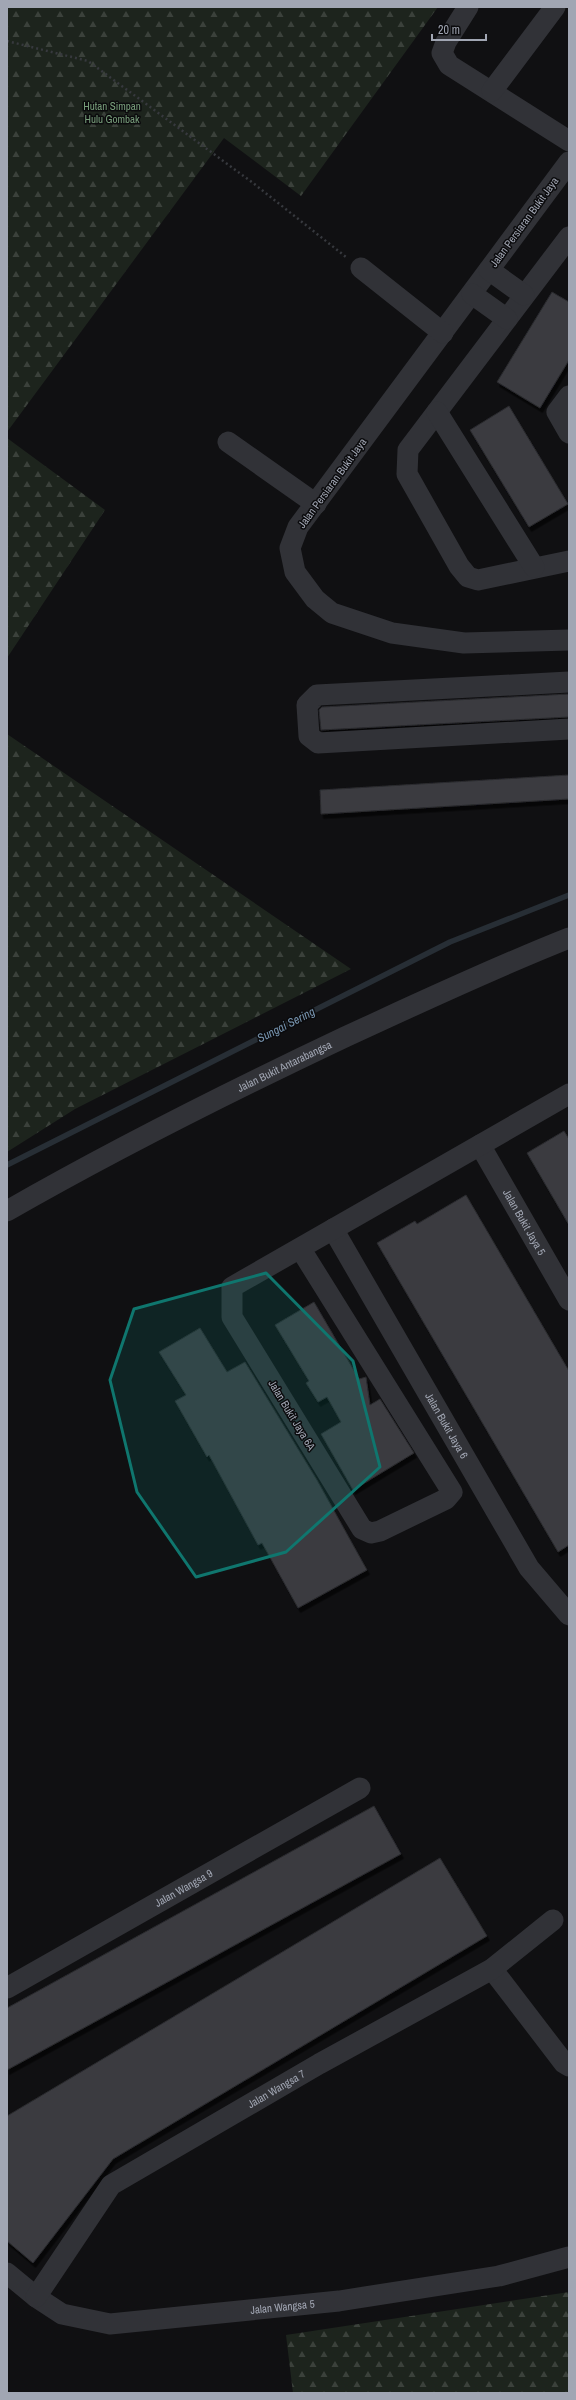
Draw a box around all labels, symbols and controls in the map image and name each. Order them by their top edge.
scale bar [432,16,486,42]
text: 20 m [438,22,460,38]
park label: Hutan Simpan Hulu Gombak [83,99,141,126]
street label: Jalan Persiaran Bukit Jaya [487,174,561,270]
street label: Jalan Persiaran Bukit Jaya [295,435,369,531]
water label: Sungai Sering [254,1003,318,1046]
street label: Jalan Bukit Antarabangsa [235,1037,334,1095]
street label: Jalan Bukit Jaya 5 [500,1187,549,1258]
street label: Jalan Bukit Jaya 6A [265,1377,319,1454]
street label: Jalan Bukit Jaya 6 [422,1390,471,1461]
street label: Jalan Wangsa 9 [152,1866,215,1910]
street label: Jalan Wangsa 7 [245,2067,308,2111]
street label: Jalan Wangsa 5 [250,2296,315,2317]

